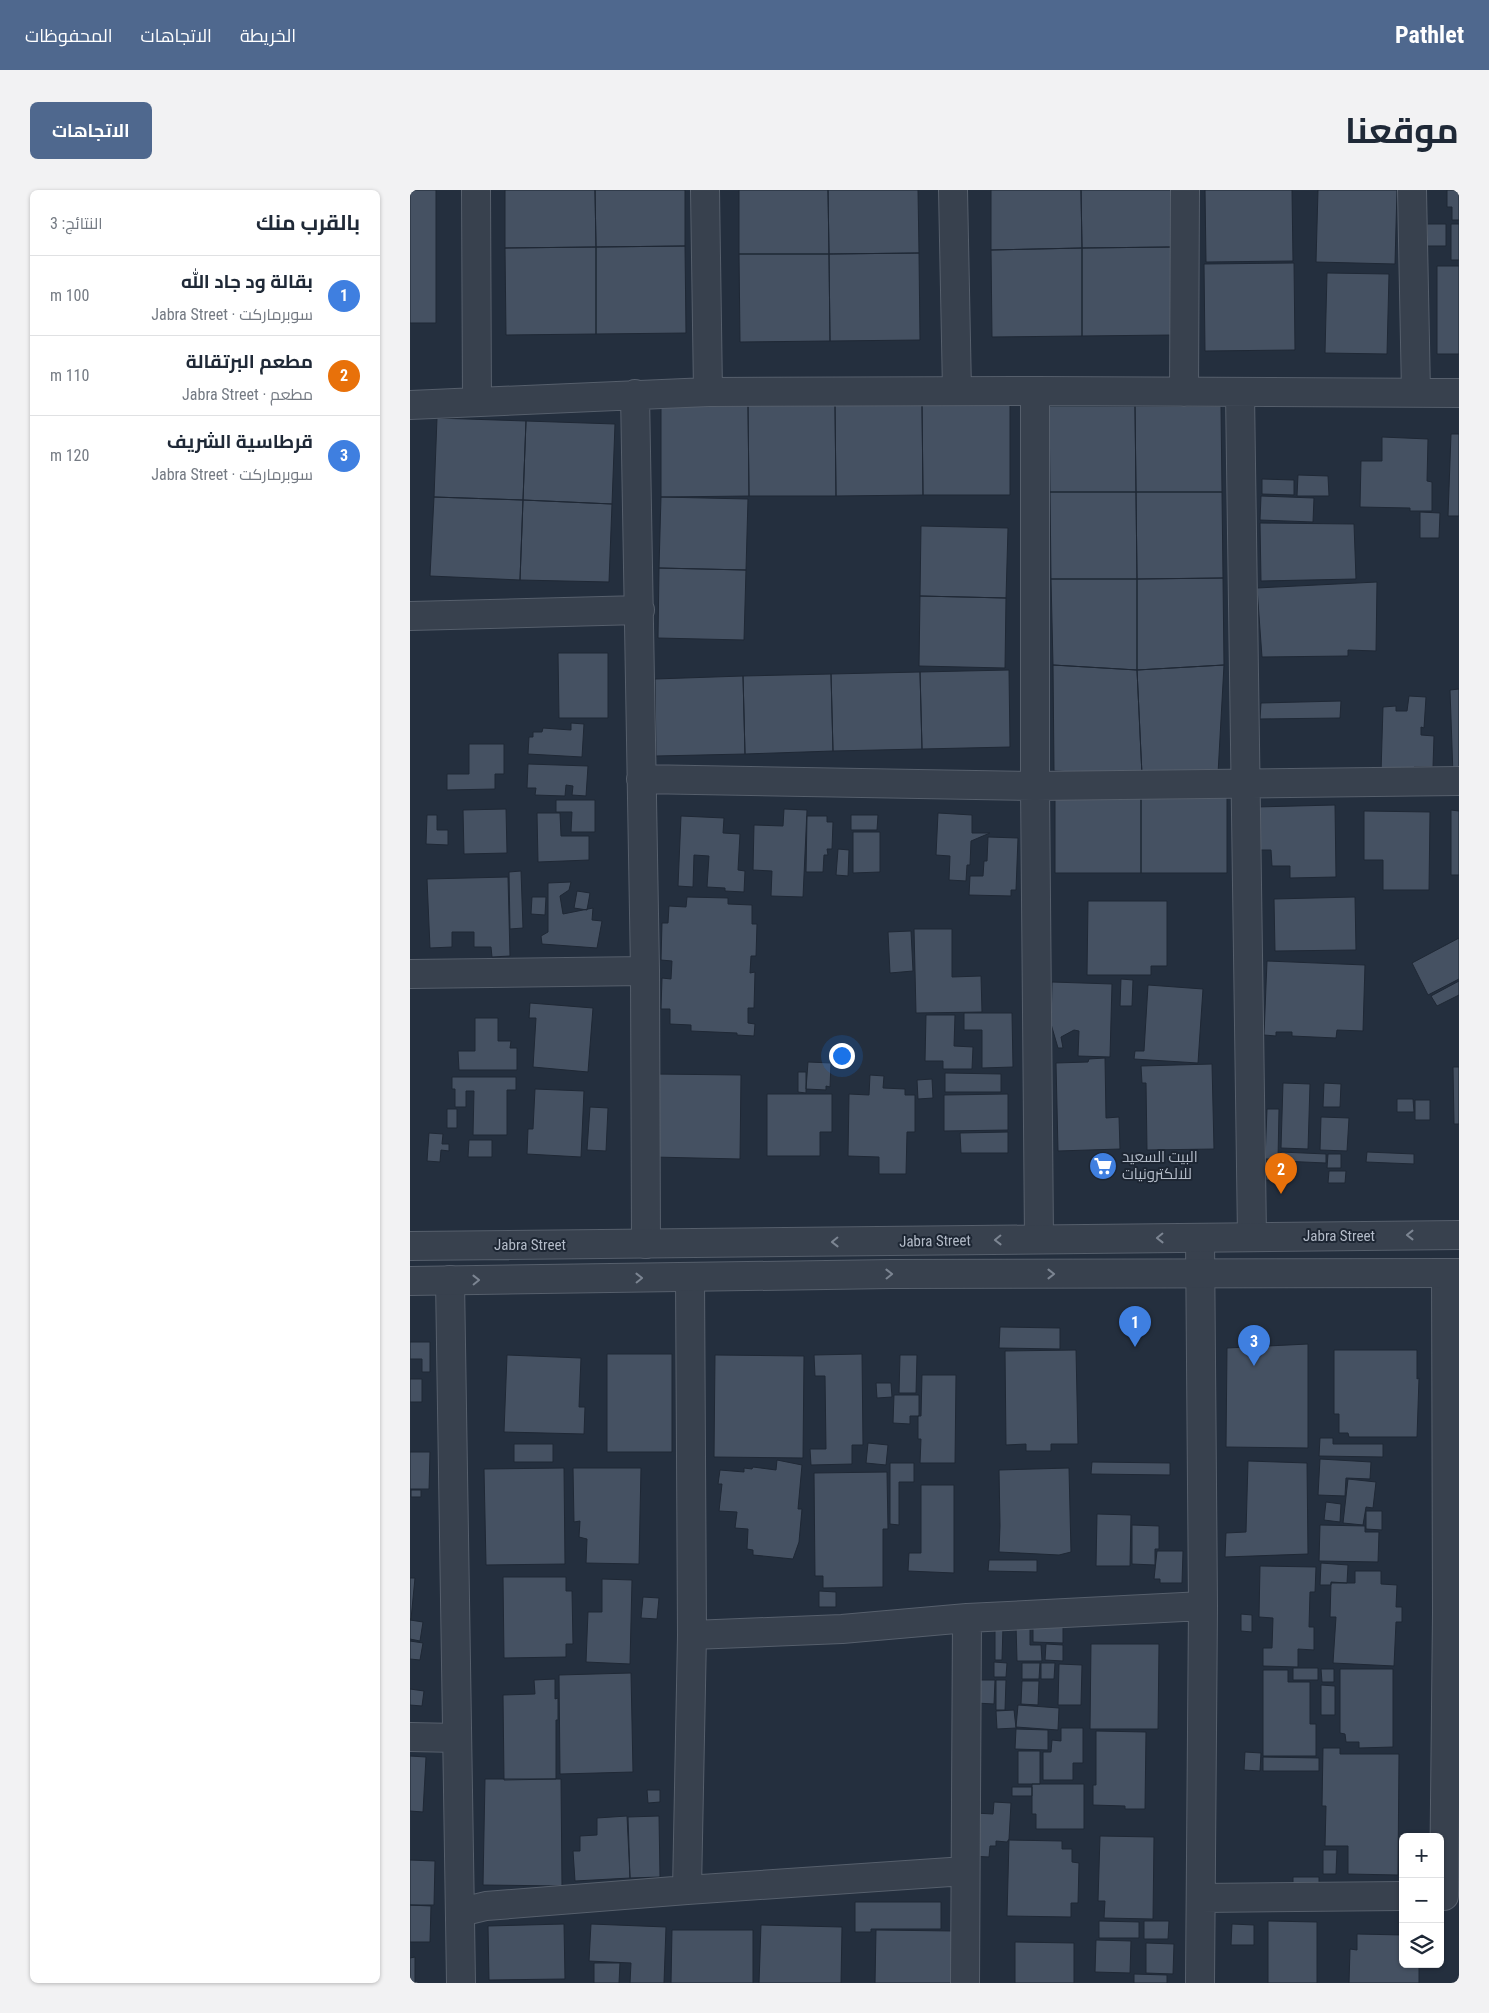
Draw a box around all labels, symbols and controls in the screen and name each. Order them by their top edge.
text: Pathlet [1395,21,1464,49]
text: المحفوظات [25,25,113,46]
text: الاتجاهات [141,25,212,46]
text: الخريطة [240,25,296,46]
button: الاتجاهات [30,102,152,159]
text: موقعنا [1345,111,1459,152]
text: بالقرب منك [256,211,360,235]
text: النتائج: 3 [50,214,102,233]
text: بقالة ود جاد الله [181,270,313,293]
text: 100 m [50,286,89,305]
text: 1 [340,286,348,305]
text: سوبرماركت · Jabra Street [151,305,313,324]
text: مطعم البرتقالة [186,350,313,373]
text: 110 m [50,366,89,385]
text: 2 [340,366,348,385]
text: مطعم · Jabra Street [182,385,313,404]
text: قرطاسية الشريف [167,430,313,453]
text: 120 m [50,446,89,465]
text: 3 [340,446,348,465]
text: سوبرماركت · Jabra Street [151,465,313,484]
your location [829,1043,855,1069]
place label: البيت السعيد للالكترونيات [1122,1148,1198,1183]
supermarket icon: البيت السعيد للالكترونيات [1088,1151,1118,1181]
pin: 2 [1265,1153,1297,1194]
street label: Jabra Street [1303,1227,1375,1245]
one-way arrow [1406,1230,1414,1240]
street label: Jabra Street [899,1231,971,1251]
one-way arrow [1156,1233,1164,1243]
one-way arrow [994,1235,1002,1245]
street label: Jabra Street [494,1236,566,1254]
one-way arrow [831,1237,839,1247]
one-way arrow [885,1269,893,1279]
one-way arrow [1048,1269,1055,1279]
one-way arrow [635,1273,643,1283]
one-way arrow [472,1275,480,1285]
pin: 1 [1119,1306,1151,1347]
pin: 3 [1238,1325,1270,1366]
map controls [1399,1833,1444,1968]
button: + [1399,1833,1444,1878]
button: − [1399,1878,1444,1923]
button: layers [1399,1923,1444,1968]

